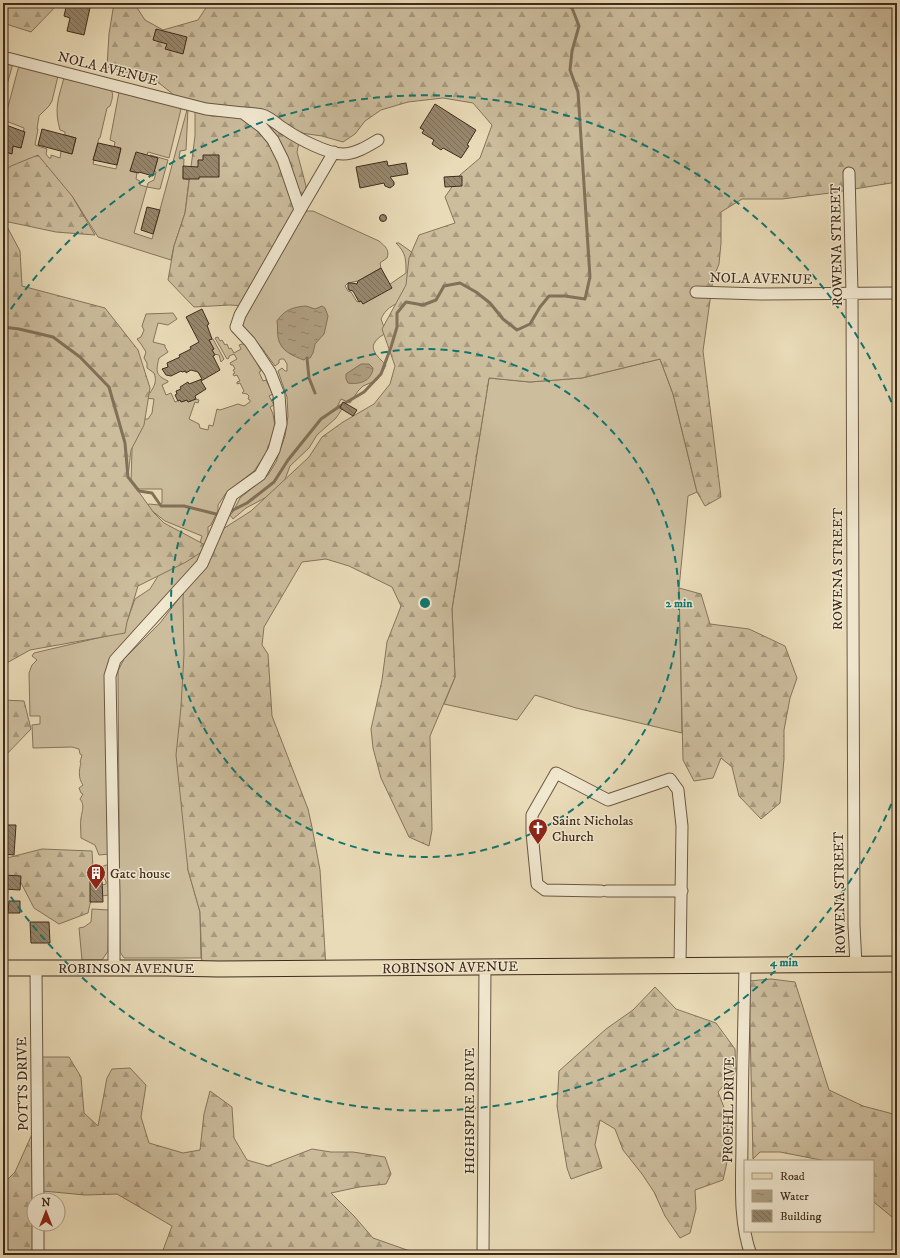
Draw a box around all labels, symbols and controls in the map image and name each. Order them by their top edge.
street label: NOLA AVENUE [56,48,160,90]
street label: ROWENA STREET [827,183,847,306]
street label: NOLA AVENUE [709,269,813,289]
street label: ROWENA STREET [829,507,847,630]
centre of rings [418,596,432,610]
text: 2 min [666,596,693,611]
place label: Saint Nicholas Church [552,812,634,846]
church icon: Saint Nicholas Church [527,817,549,845]
street label: ROWENA STREET [830,831,850,954]
building icon: Gate house [85,862,107,890]
place label: Gate house [110,865,171,883]
text: 4 min [769,955,799,970]
street label: ROBINSON AVENUE [382,958,518,978]
street label: ROBINSON AVENUE [58,960,194,978]
street label: POTTS DRIVE [13,1037,33,1131]
street label: HIGHSPIRE DRIVE [461,1048,479,1174]
street label: PROEHL DRIVE [719,1057,739,1163]
legend [744,1160,874,1232]
text: Road [780,1169,805,1184]
text: Water [779,1189,809,1204]
north arrow [26,1192,66,1232]
text: N [41,1196,51,1210]
text: Building [780,1209,821,1224]

